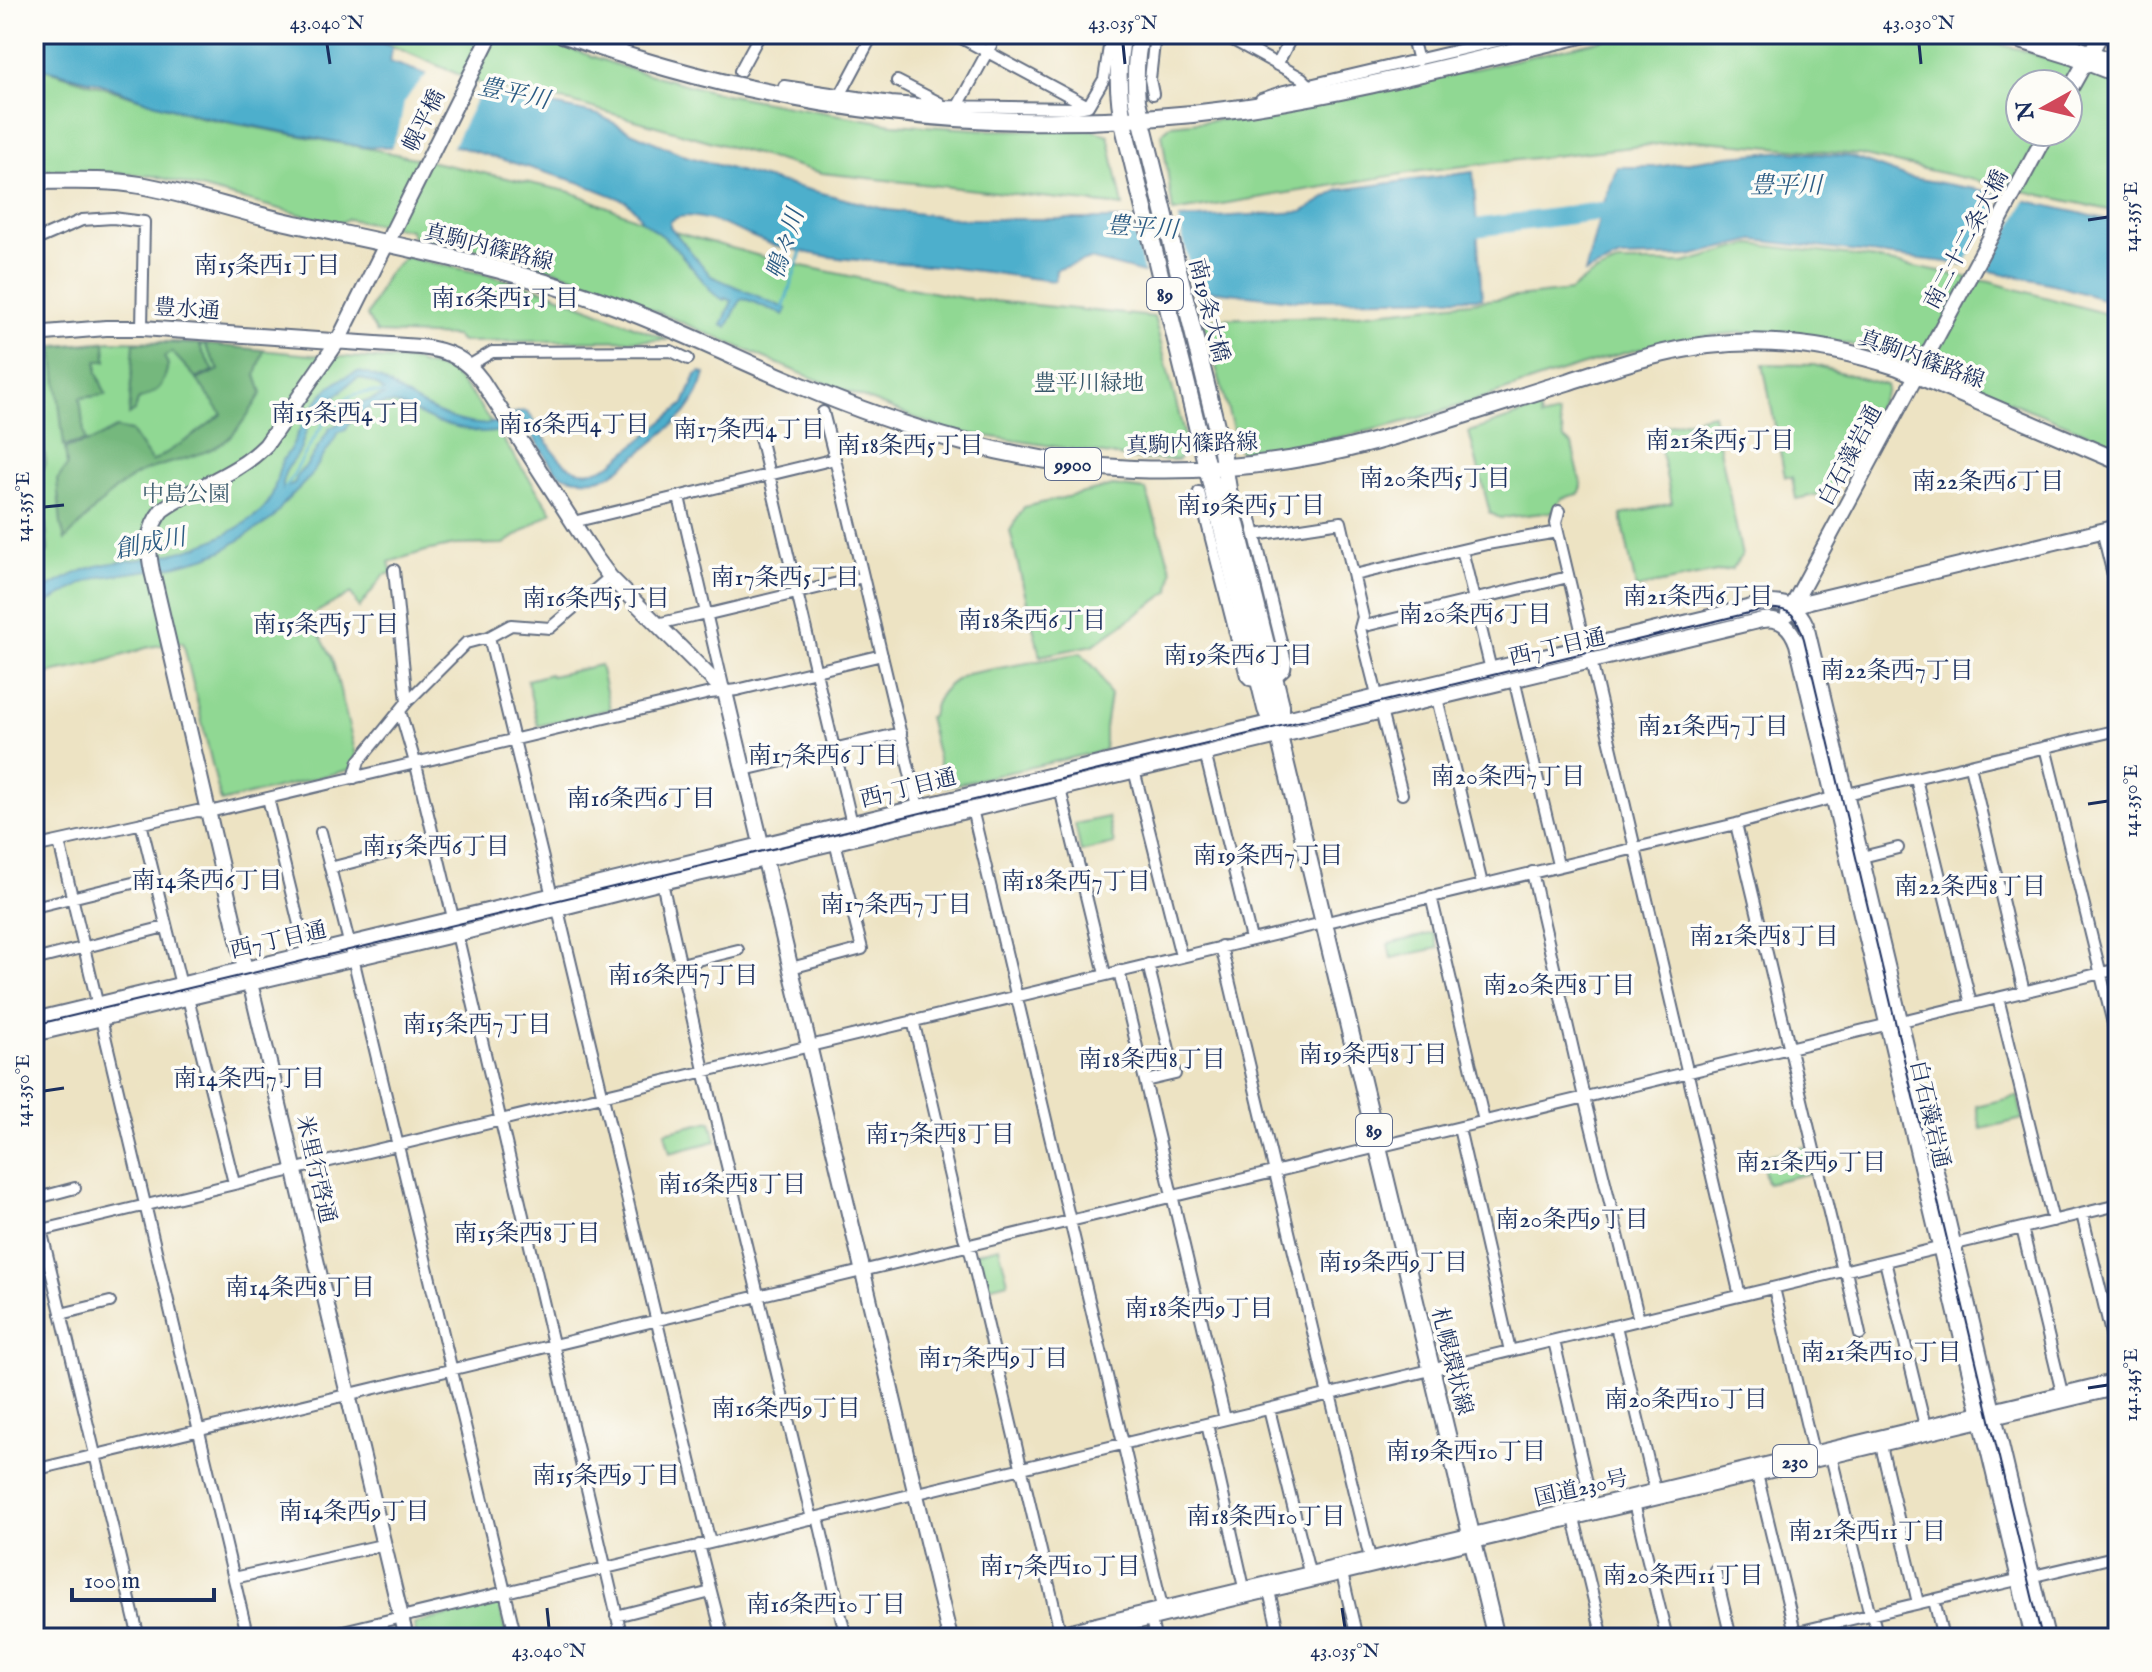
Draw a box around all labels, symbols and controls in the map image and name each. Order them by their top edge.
text: 43.040°N [290,11,364,36]
text: 43.035°N [1088,11,1158,36]
text: 43.030°N [1883,11,1955,36]
north arrow [2004,68,2084,148]
water label: 豊平川 [475,72,555,118]
street label: 幌平橋 [397,85,452,157]
text: N [2011,99,2042,123]
street label: 南二十二条大橋 [1918,165,2015,315]
water label: 豊平川 [1750,171,1825,202]
text: 141.355°E [2119,181,2144,253]
water label: 鴨々川 [761,203,813,283]
water label: 豊平川 [1105,211,1182,247]
street label: 真駒内篠路線 [421,218,556,277]
district label: 南15条西1丁目 [194,251,340,282]
street label: 南19条大橋 [1182,256,1234,365]
road number: 89 [1147,278,1183,310]
district label: 南16条西1丁目 [431,284,579,315]
street label: 豊水通 [153,294,221,326]
street label: 真駒内篠路線 [1855,324,1988,396]
park label: 豊平川緑地 [1034,370,1144,398]
district label: 南15条西4丁目 [271,399,421,430]
street label: 白石藻岩通 [1813,401,1889,511]
district label: 南16条西4丁目 [499,410,649,441]
district label: 南17条西4丁目 [673,415,825,446]
district label: 南21条西5丁目 [1646,426,1794,457]
street label: 真駒内篠路線 [1126,429,1259,461]
district label: 南18条西5丁目 [836,431,984,462]
road number: 9900 [1045,448,1101,480]
district label: 南20条西5丁目 [1359,464,1511,495]
district label: 南22条西6丁目 [1912,467,2064,498]
text: 141.355°E [11,471,36,543]
park label: 中島公園 [142,481,230,509]
district label: 南19条西5丁目 [1177,491,1325,522]
water label: 創成川 [112,522,192,567]
district label: 南17条西5丁目 [711,563,859,594]
district label: 南21条西6丁目 [1623,582,1773,613]
district label: 南16条西5丁目 [522,584,670,615]
district label: 南20条西6丁目 [1398,600,1552,631]
district label: 南18条西6丁目 [958,606,1106,637]
district label: 南15条西5丁目 [253,610,399,641]
street label: 西7丁目通 [1506,623,1608,673]
district label: 南19条西6丁目 [1163,641,1313,672]
district label: 南22条西7丁目 [1820,656,1974,687]
district label: 南21条西7丁目 [1637,712,1789,743]
district label: 南17条西6丁目 [748,741,898,772]
district label: 南20条西7丁目 [1431,762,1585,793]
street label: 西7丁目通 [857,763,960,814]
text: 141.350°E [2119,764,2144,838]
district label: 南16条西6丁目 [566,784,716,815]
district label: 南15条西6丁目 [362,832,510,863]
district label: 南19条西7丁目 [1193,841,1343,872]
district label: 南14条西6丁目 [132,866,282,897]
district label: 南18条西7丁目 [1001,867,1151,898]
district label: 南22条西8丁目 [1894,872,2046,903]
district label: 南17条西7丁目 [820,890,972,921]
street label: 西7丁目通 [227,916,329,966]
district label: 南21条西8丁目 [1689,922,1839,953]
district label: 南16条西7丁目 [608,961,758,992]
district label: 南20条西8丁目 [1483,971,1635,1002]
district label: 南15条西7丁目 [403,1010,551,1041]
district label: 南19条西8丁目 [1299,1040,1447,1071]
district label: 南18条西8丁目 [1078,1045,1226,1076]
text: 141.350°E [11,1054,36,1128]
street label: 白石藻岩通 [1903,1058,1955,1171]
district label: 南14条西7丁目 [173,1064,325,1095]
street label: 米里行啓通 [289,1113,341,1226]
road number: 89 [1356,1114,1392,1146]
district label: 南17条西8丁目 [865,1120,1015,1151]
district label: 南21条西9丁目 [1736,1148,1886,1179]
district label: 南16条西8丁目 [658,1170,806,1201]
district label: 南20条西9丁目 [1495,1205,1649,1236]
district label: 南15条西8丁目 [453,1219,601,1250]
district label: 南19条西9丁目 [1318,1248,1468,1279]
district label: 南14条西8丁目 [225,1273,375,1304]
district label: 南18条西9丁目 [1125,1294,1273,1325]
street label: 札幌環状線 [1424,1305,1478,1418]
district label: 南21条西10丁目 [1801,1338,1961,1369]
district label: 南17条西9丁目 [918,1344,1068,1375]
text: 141.345°E [2119,1348,2144,1422]
district label: 南20条西10丁目 [1604,1385,1768,1416]
district label: 南16条西9丁目 [711,1394,861,1425]
district label: 南19条西10丁目 [1386,1437,1546,1468]
road number: 230 [1773,1445,1817,1477]
district label: 南15条西9丁目 [532,1461,680,1492]
street label: 国道230号 [1532,1465,1631,1513]
district label: 南14条西9丁目 [278,1497,430,1528]
district label: 南18条西10丁目 [1187,1502,1345,1533]
district label: 南21条西11丁目 [1788,1517,1946,1548]
scale bar [72,1552,214,1602]
district label: 南17条西10丁目 [980,1552,1140,1583]
district label: 南20条西11丁目 [1603,1561,1763,1592]
text: 100 m [84,1566,140,1597]
district label: 南16条西10丁目 [746,1590,906,1621]
text: 43.040°N [512,1639,586,1664]
text: 43.035°N [1310,1639,1380,1664]

